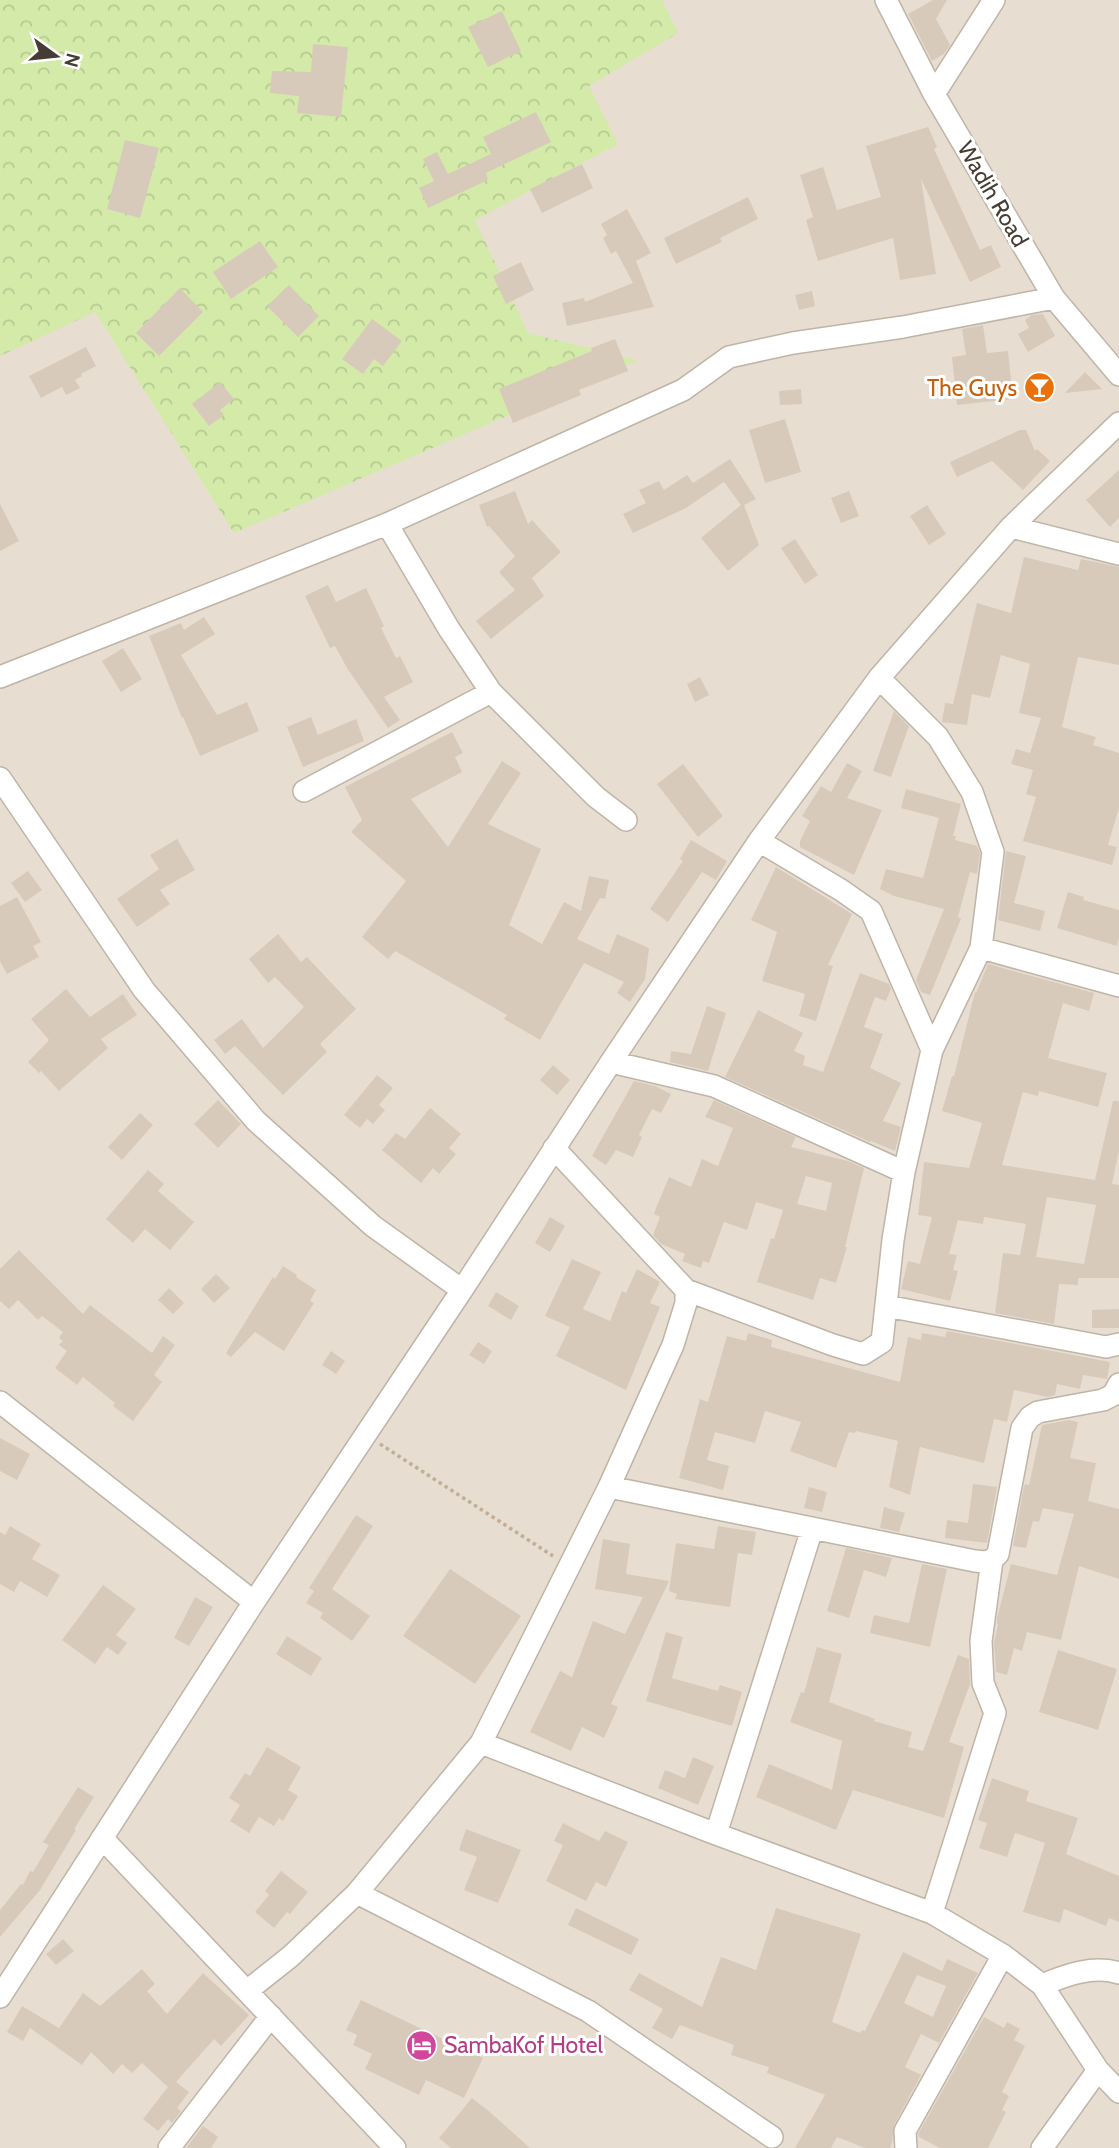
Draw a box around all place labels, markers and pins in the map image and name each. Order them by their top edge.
bar icon: The Guys [1023,371,1057,405]
place label: The Guys [927,374,1017,402]
hotel icon: SambaKof Hotel [404,2028,438,2062]
place label: SambaKof Hotel [444,2031,603,2059]

